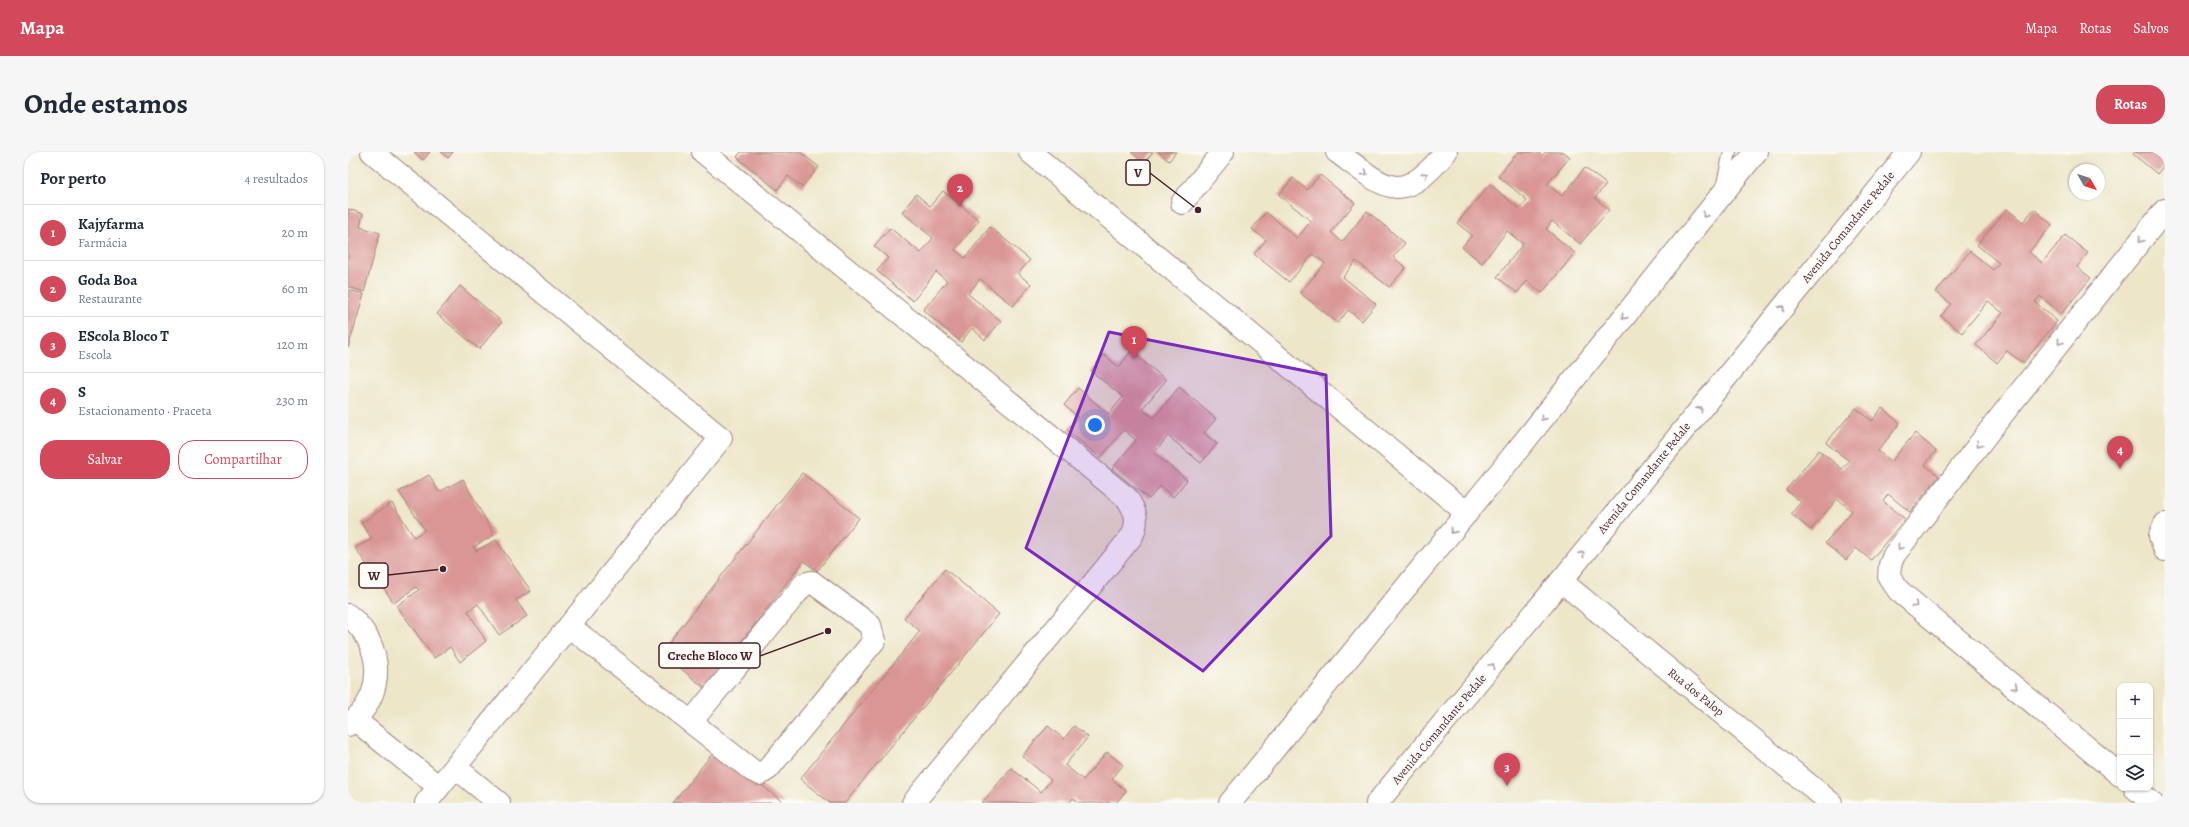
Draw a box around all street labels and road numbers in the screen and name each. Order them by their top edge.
street label: Avenida Comandante Pedale [1797,168,1898,287]
street label: Avenida Comandante Pedale [1593,419,1694,538]
street label: Rua dos Palop [1664,664,1728,720]
street label: Avenida Comandante Pedale [1387,671,1490,788]

